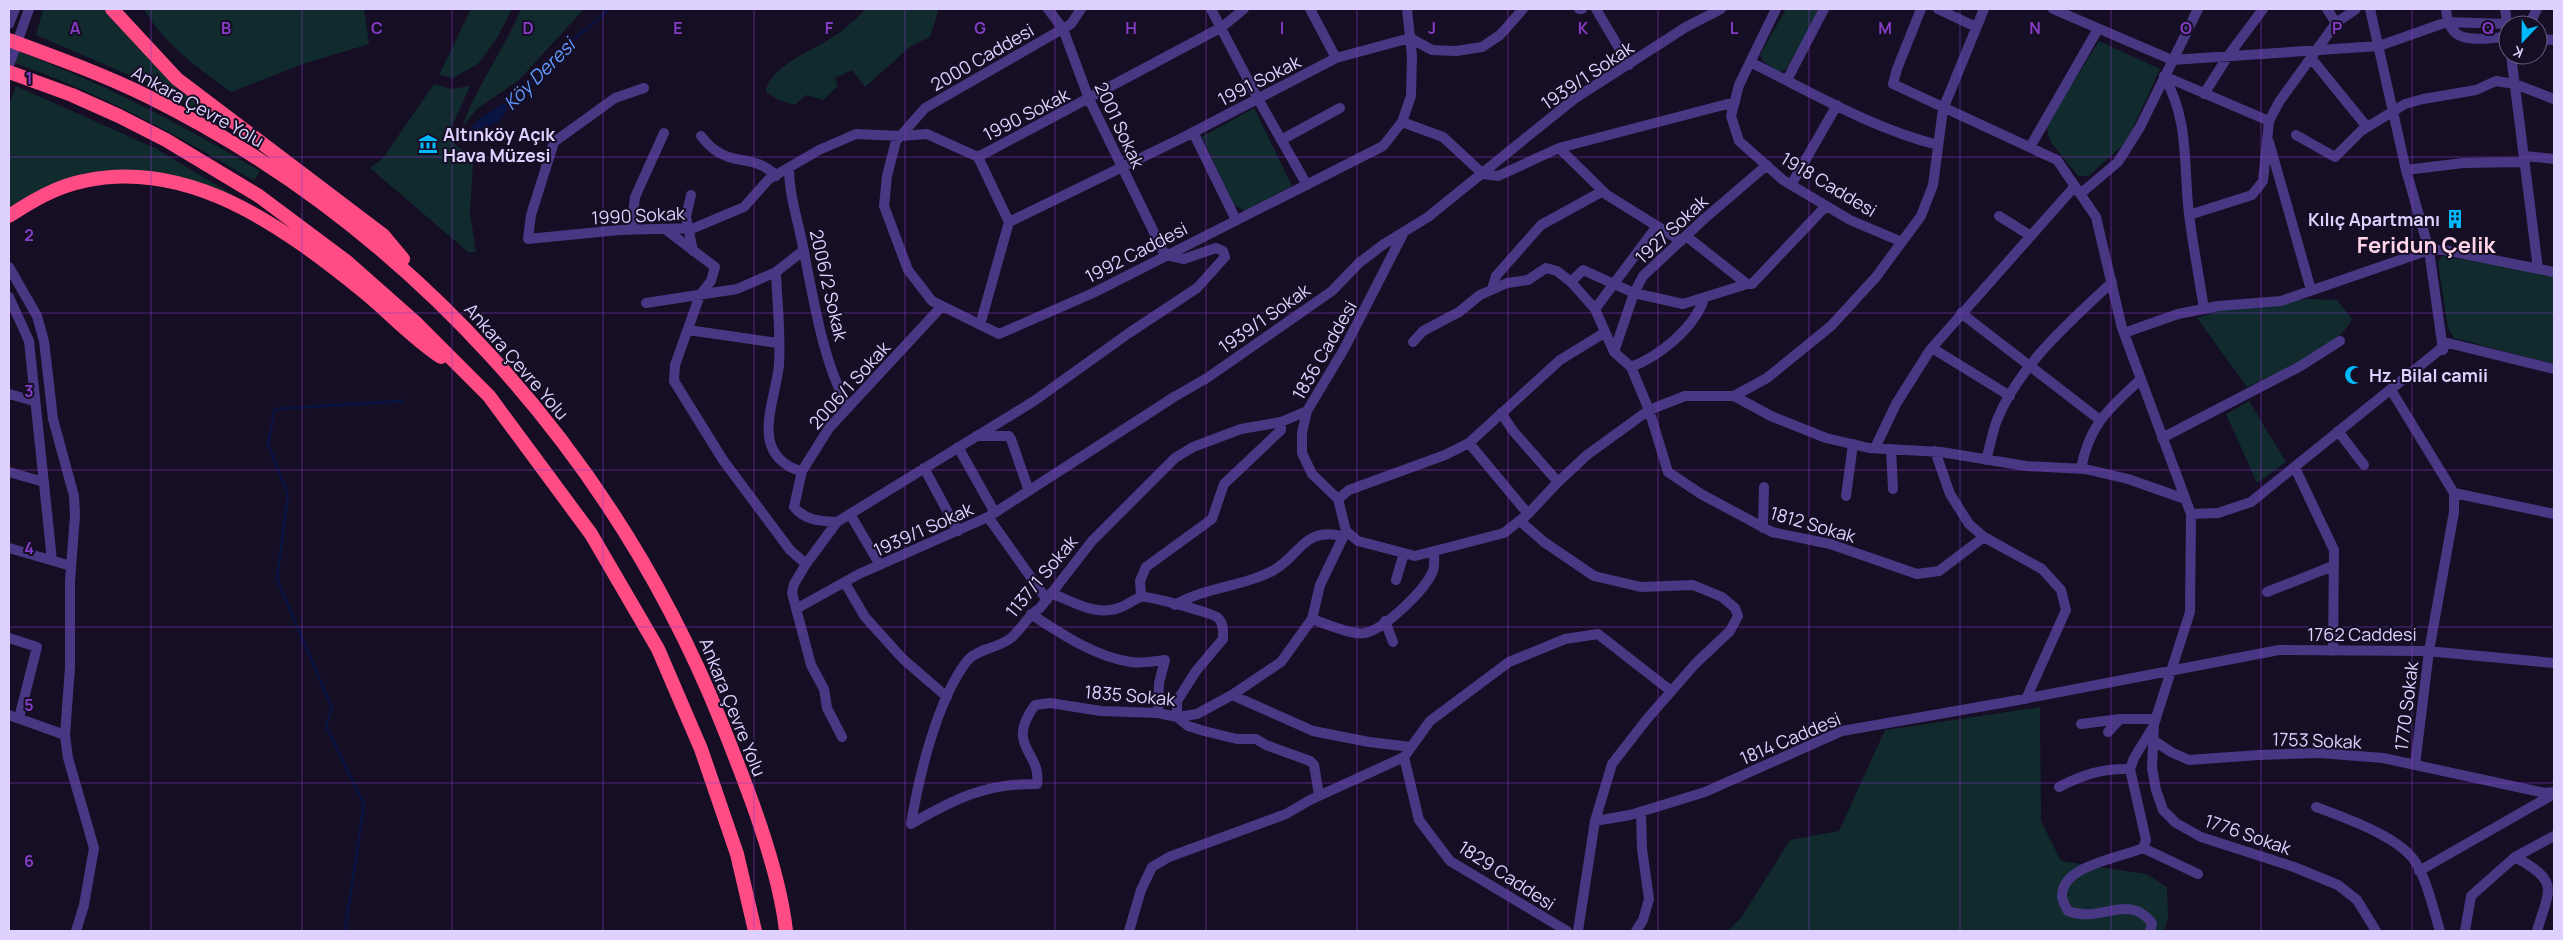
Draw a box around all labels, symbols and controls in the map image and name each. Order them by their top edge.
north arrow [2498,15,2548,65]
text: A [70,17,81,39]
text: B [221,17,231,39]
text: C [371,17,383,39]
text: D [522,17,534,39]
text: E [673,17,683,39]
text: F [825,17,834,39]
text: G [974,17,986,39]
text: H [1125,17,1137,39]
text: I [1280,17,1284,39]
text: J [1428,17,1436,39]
text: K [1578,17,1589,39]
text: L [1730,17,1739,39]
text: M [1878,17,1892,39]
text: N [2029,17,2041,39]
text: O [2180,17,2192,39]
text: P [2332,17,2342,39]
text: Q [2482,17,2494,39]
street label: 2000 Caddesi [926,18,1038,96]
water label: Köy Deresi [498,31,582,115]
street label: 1939/1 Sokak [1536,35,1639,115]
text: K [2509,42,2526,63]
street label: 1991 Sokak [1214,48,1305,111]
street label: Ankara Çevre Yolu [128,60,268,152]
text: 1 [25,67,33,89]
street label: 2001 Sokak [1090,78,1151,173]
street label: 1990 Sokak [979,82,1074,146]
place label: Altınköy Açık Hava Müzesi [443,122,556,167]
museum icon: Altınköy Açık Hava Müzesi [417,133,439,155]
street label: 1918 Caddesi [1777,146,1881,222]
street label: 1927 Sokak [1630,189,1713,269]
street label: 1990 Sokak [591,201,686,229]
place label: Kılıç Apartmanı [2308,207,2440,231]
building icon: Kılıç Apartmanı [2444,208,2466,230]
street label: 1992 Caddesi [1081,216,1191,288]
text: 2 [24,224,34,246]
street label: 2006/2 Sokak [805,227,854,344]
district label: Feridun Çelik [2357,230,2496,260]
street label: 1939/1 Sokak [1213,277,1315,358]
street label: 1836 Caddesi [1286,296,1362,404]
street label: Ankara Çevre Yolu [460,297,574,425]
street label: 2006/1 Sokak [803,335,896,434]
place label: Hz. Bilal camii [2369,363,2488,387]
mosque icon: Hz. Bilal camii [2343,364,2365,386]
text: 3 [24,380,34,402]
street label: 1939/1 Sokak [869,496,978,562]
street label: 1812 Sokak [1767,500,1860,548]
street label: 1137/1 Sokak [1000,529,1083,622]
text: 4 [24,537,34,559]
street label: 1762 Caddesi [2307,622,2417,646]
street label: Ankara Çevre Yolu [694,634,772,780]
street label: 1770 Sokak [2389,659,2424,752]
street label: 1835 Sokak [1084,679,1177,711]
text: 5 [24,694,34,716]
street label: 1814 Caddesi [1736,706,1844,770]
street label: 1753 Sokak [2272,726,2363,754]
street label: 1776 Sokak [2202,808,2295,860]
street label: 1829 Caddesi [1454,835,1560,915]
text: 6 [24,850,34,872]

